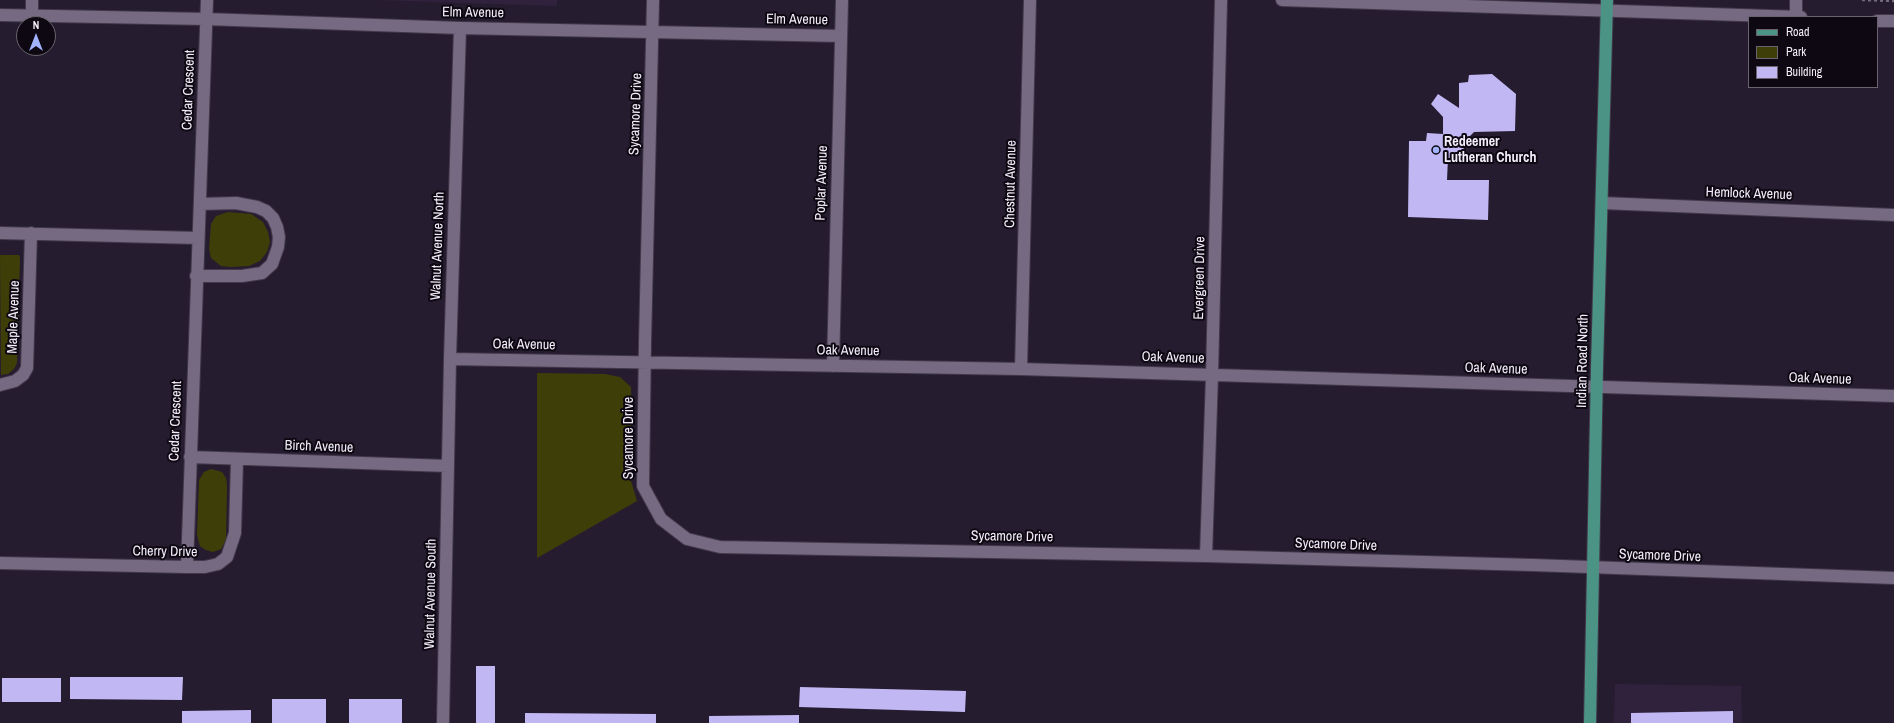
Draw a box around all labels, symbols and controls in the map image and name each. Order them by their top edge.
street label: Elm Avenue [442,4,504,22]
street label: Elm Avenue [766,11,828,29]
north arrow [16,16,56,56]
legend [1748,16,1878,88]
text: N [33,18,39,32]
text: Road [1786,24,1810,40]
text: Park [1786,44,1806,60]
street label: Cedar Crescent [179,50,199,130]
text: Building [1786,64,1822,80]
street label: Sycamore Drive [626,73,646,155]
place label: Redeemer Lutheran Church [1444,134,1536,166]
street label: Chestnut Avenue [1002,140,1020,228]
street label: Poplar Avenue [812,145,832,221]
marker: Redeemer Lutheran Church [1431,145,1441,155]
street label: Hemlock Avenue [1705,184,1793,204]
street label: Walnut Avenue North [428,191,448,301]
street label: Evergreen Drive [1191,236,1209,320]
street label: Maple Avenue [4,280,24,354]
street label: Indian Road North [1574,314,1592,408]
street label: Oak Avenue [492,336,556,354]
street label: Oak Avenue [816,342,880,360]
street label: Oak Avenue [1141,349,1205,367]
street label: Oak Avenue [1464,360,1528,378]
street label: Oak Avenue [1788,370,1852,388]
street label: Cedar Crescent [166,381,186,461]
street label: Sycamore Drive [621,397,637,479]
street label: Birch Avenue [284,437,354,457]
street label: Sycamore Drive [971,528,1053,546]
street label: Sycamore Drive [1295,535,1377,555]
street label: Walnut Avenue South [422,539,440,649]
street label: Cherry Drive [132,543,198,561]
street label: Sycamore Drive [1619,546,1701,566]

